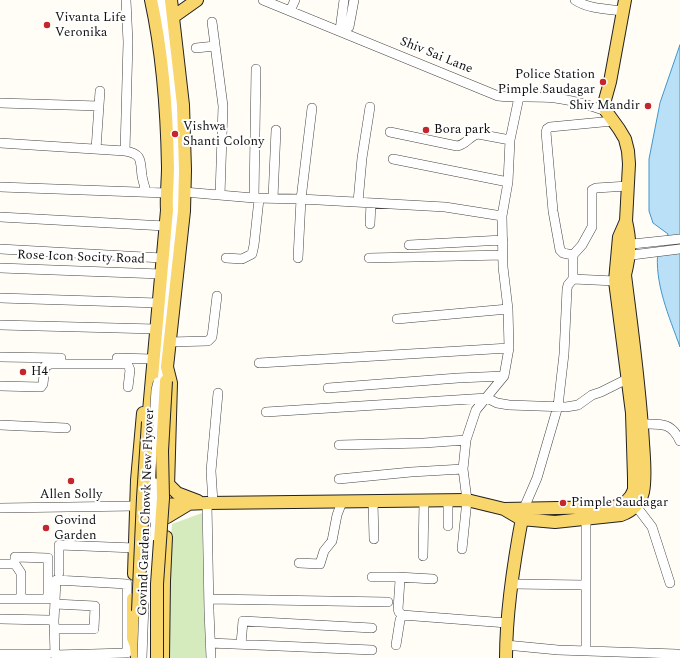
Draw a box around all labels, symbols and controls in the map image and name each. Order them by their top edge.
place label: Vivanta Life Veronika [55,10,126,41]
marker: Vivanta Life Veronika [42,20,52,30]
street label: Shiv Sai Lane [397,34,475,78]
place label: Police Station Pimple Saudagar [498,67,595,98]
marker: Police Station Pimple Saudagar [598,77,608,87]
place label: Shiv Mandir [569,98,640,114]
marker: Shiv Mandir [643,101,653,111]
place label: Vishwa Shanti Colony [183,119,264,150]
place label: Bora park [434,122,491,138]
marker: Bora park [421,125,431,135]
marker: Vishwa Shanti Colony [170,129,180,139]
street label: Rose Icon Socity Road [17,248,145,268]
place label: H4 [31,364,48,380]
marker: H4 [18,367,28,377]
street label: Govind Garden Chowk New Flyover [136,408,158,616]
marker: Allen Solly [66,476,76,486]
place label: Allen Solly [40,487,102,503]
place label: Pimple Saudagar [571,495,668,511]
marker: Pimple Saudagar [558,498,568,508]
place label: Govind Garden [54,513,97,544]
marker: Govind Garden [41,523,51,533]

